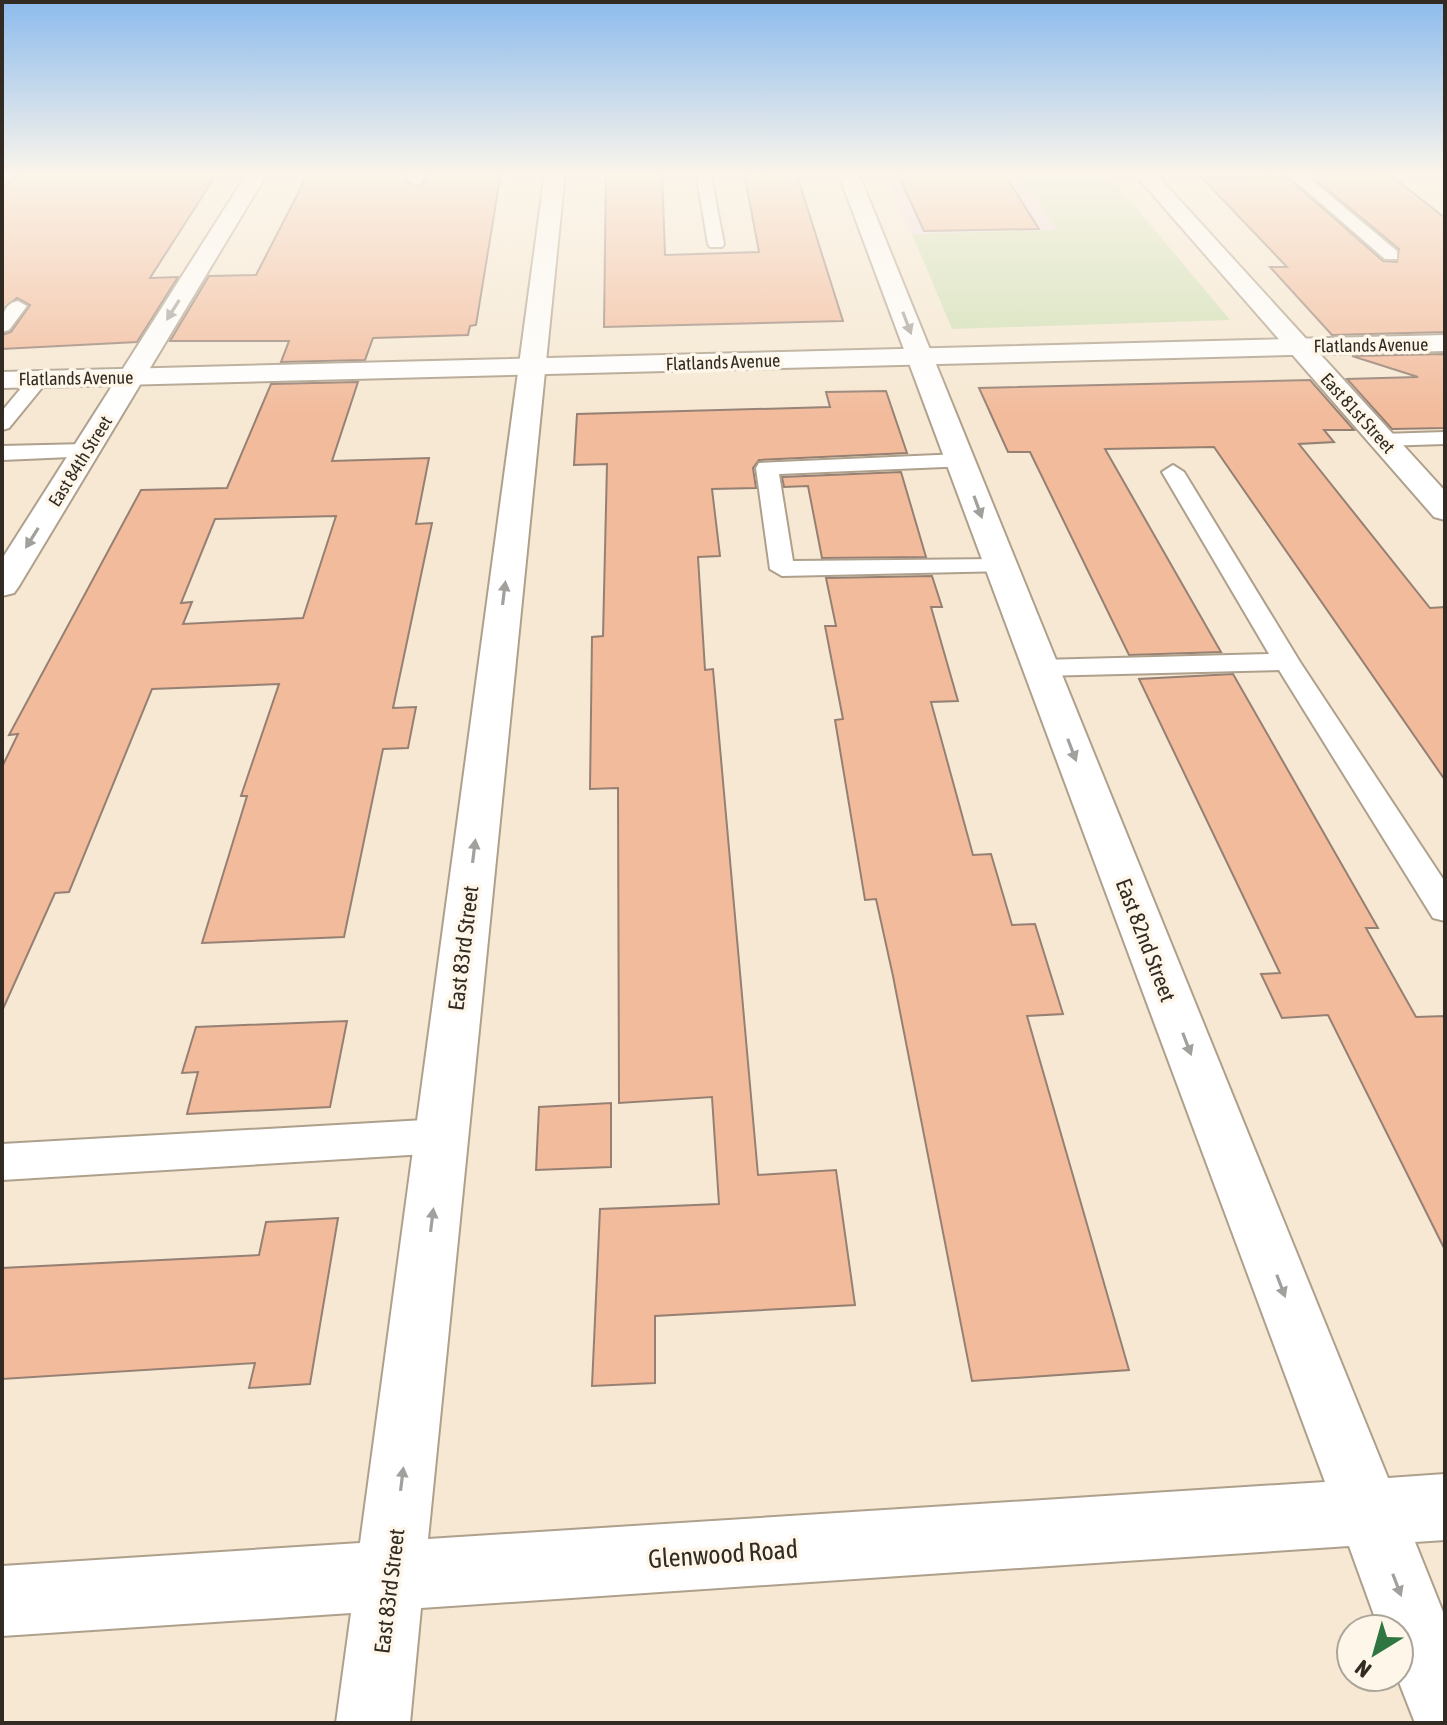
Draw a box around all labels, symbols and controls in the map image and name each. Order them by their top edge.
one-way arrow [166,299,180,321]
one-way arrow [901,312,914,336]
street label: Flatlands Avenue [1314,334,1428,356]
street label: Flatlands Avenue [665,350,781,374]
street label: Flatlands Avenue [19,367,133,389]
street label: East 81st Street [1317,369,1399,457]
street label: East 84th Street [44,412,116,510]
one-way arrow [972,496,984,520]
one-way arrow [25,527,39,549]
one-way arrow [498,580,511,605]
one-way arrow [1066,738,1079,762]
one-way arrow [468,838,481,863]
street label: East 82nd Street [1111,875,1181,1005]
street label: East 83rd Street [442,884,484,1012]
one-way arrow [1180,1032,1193,1056]
one-way arrow [426,1208,439,1233]
one-way arrow [1275,1274,1288,1298]
one-way arrow [396,1466,409,1491]
street label: East 83rd Street [368,1527,410,1655]
street label: Glenwood Road [647,1534,799,1574]
one-way arrow [1391,1573,1404,1597]
north arrow [1335,1613,1415,1693]
text: N [1350,1655,1376,1683]

